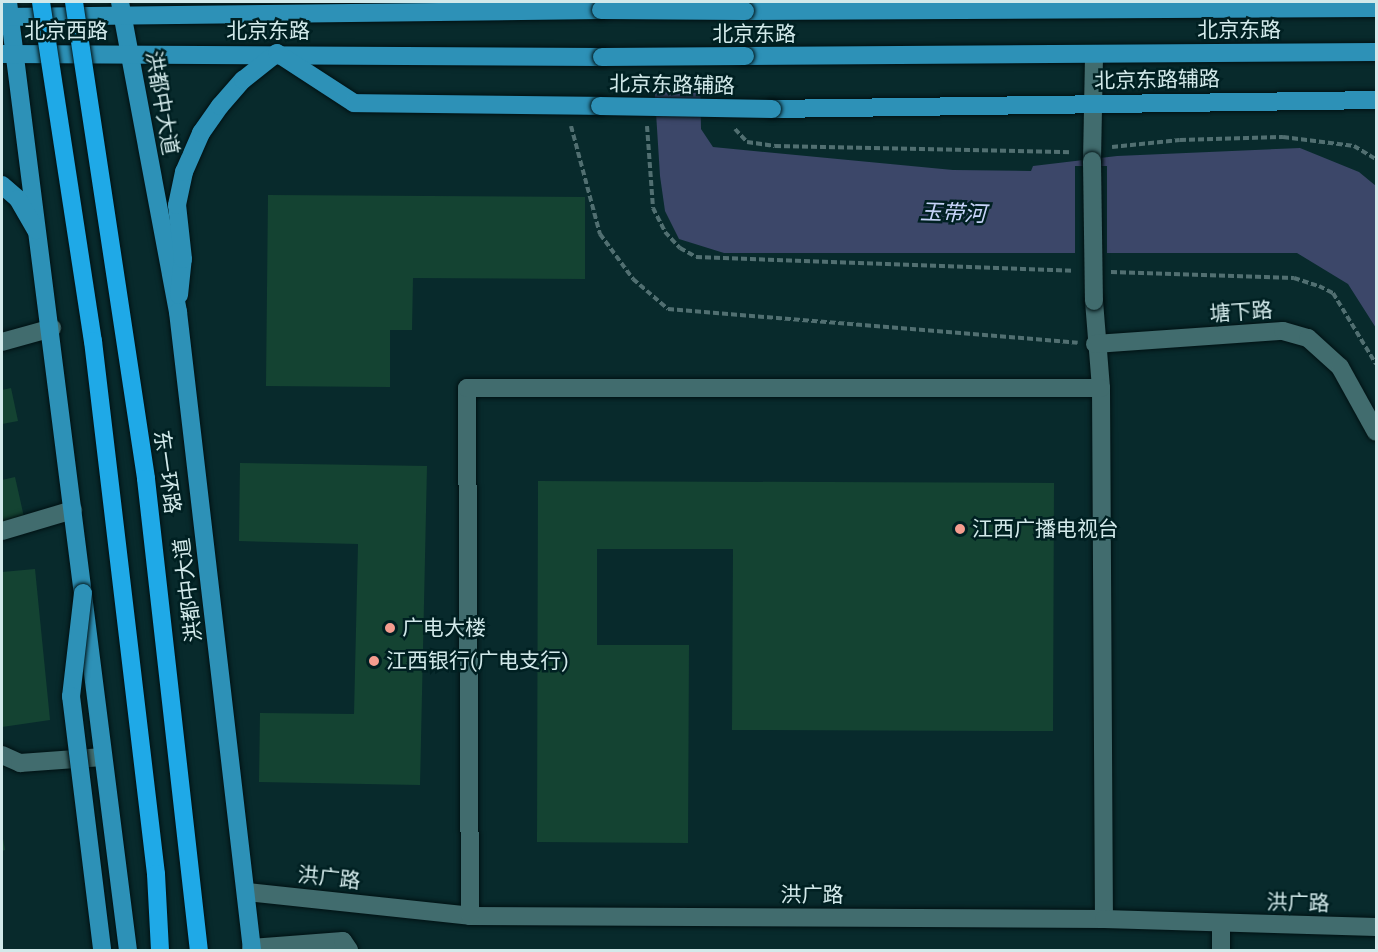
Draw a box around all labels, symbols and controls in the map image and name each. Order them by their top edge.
street label: 北京东路 [1197,17,1281,43]
street label: 北京西路 [24,18,108,44]
street label: 北京东路 [226,18,310,44]
street label: 北京东路 [712,21,796,47]
street label: 洪都中大道 [140,49,184,157]
street label: 北京东路辅路 [1094,66,1220,94]
street label: 北京东路辅路 [609,71,735,99]
water label: 玉带河 [920,199,986,227]
street label: 塘下路 [1209,297,1273,327]
street label: 东一环路 [149,429,185,515]
place label: 江西广播电视台 [972,516,1119,542]
marker: 江西广播电视台 [953,522,967,536]
street label: 洪都中大道 [169,536,207,644]
place label: 广电大楼 [402,615,486,641]
marker: 广电大楼 [383,621,397,635]
place label: 江西银行(广电支行) [386,648,569,674]
marker: 江西银行(广电支行) [367,654,381,668]
street label: 洪广路 [296,862,362,894]
street label: 洪广路 [781,882,843,908]
street label: 洪广路 [1266,890,1330,916]

